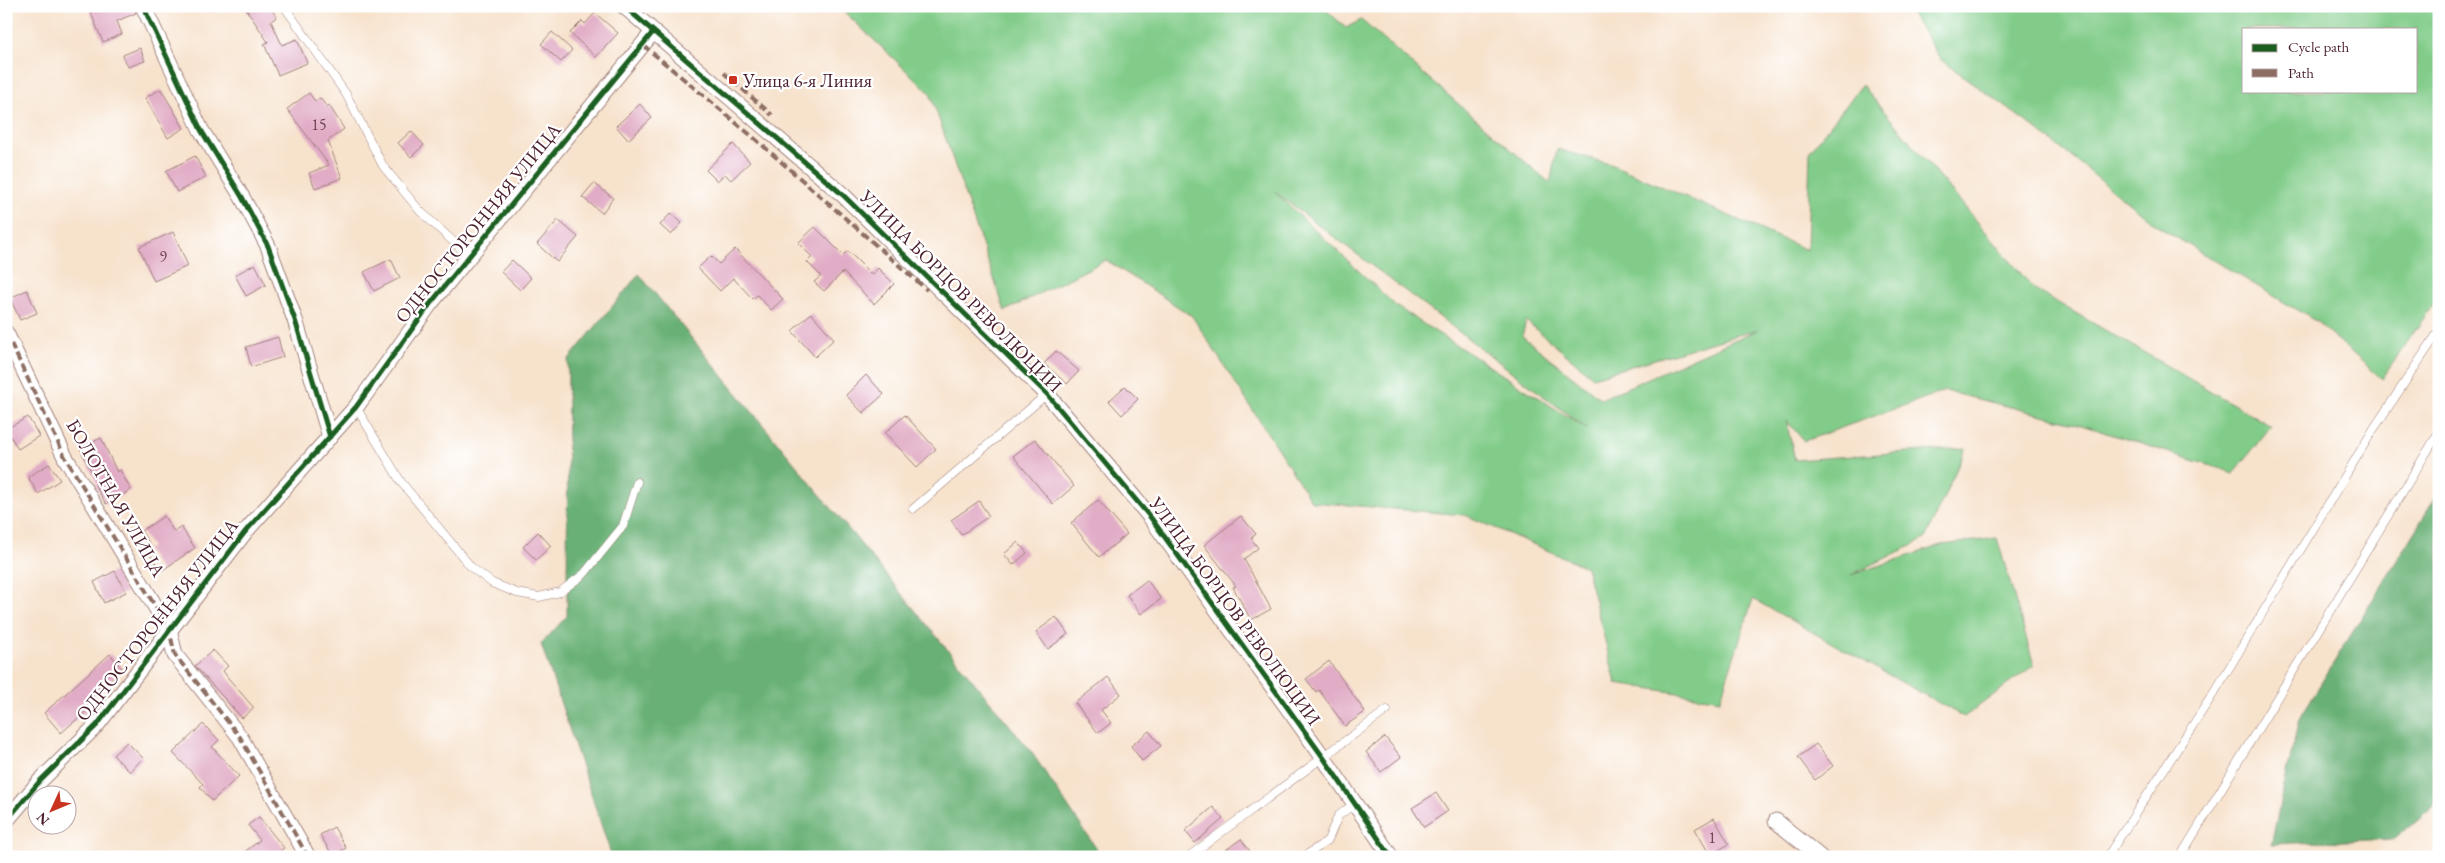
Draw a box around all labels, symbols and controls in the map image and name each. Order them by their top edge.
legend [2242,28,2418,92]
text: Cycle path [2288,37,2350,56]
text: Path [2288,63,2314,82]
place label: Улица 6-я Линия [742,68,873,93]
marker: Улица 6-я Линия [727,74,739,86]
house number: 15 [311,114,327,135]
street label: ОДНОСТОРОННЯЯ УЛИЦА [390,117,567,328]
street label: УЛИЦА БОРЦОВ РЕВОЛЮЦИИ [854,184,1068,398]
house number: 9 [159,246,167,267]
street label: БОЛОТНАЯ УЛИЦА [61,415,172,582]
street label: УЛИЦА БОРЦОВ РЕВОЛЮЦИИ [1143,491,1326,730]
street label: ОДНОСТОРОННЯЯ УЛИЦА [70,513,244,726]
north arrow [28,786,78,836]
text: N [32,808,53,829]
house number: 1 [1708,827,1716,848]

